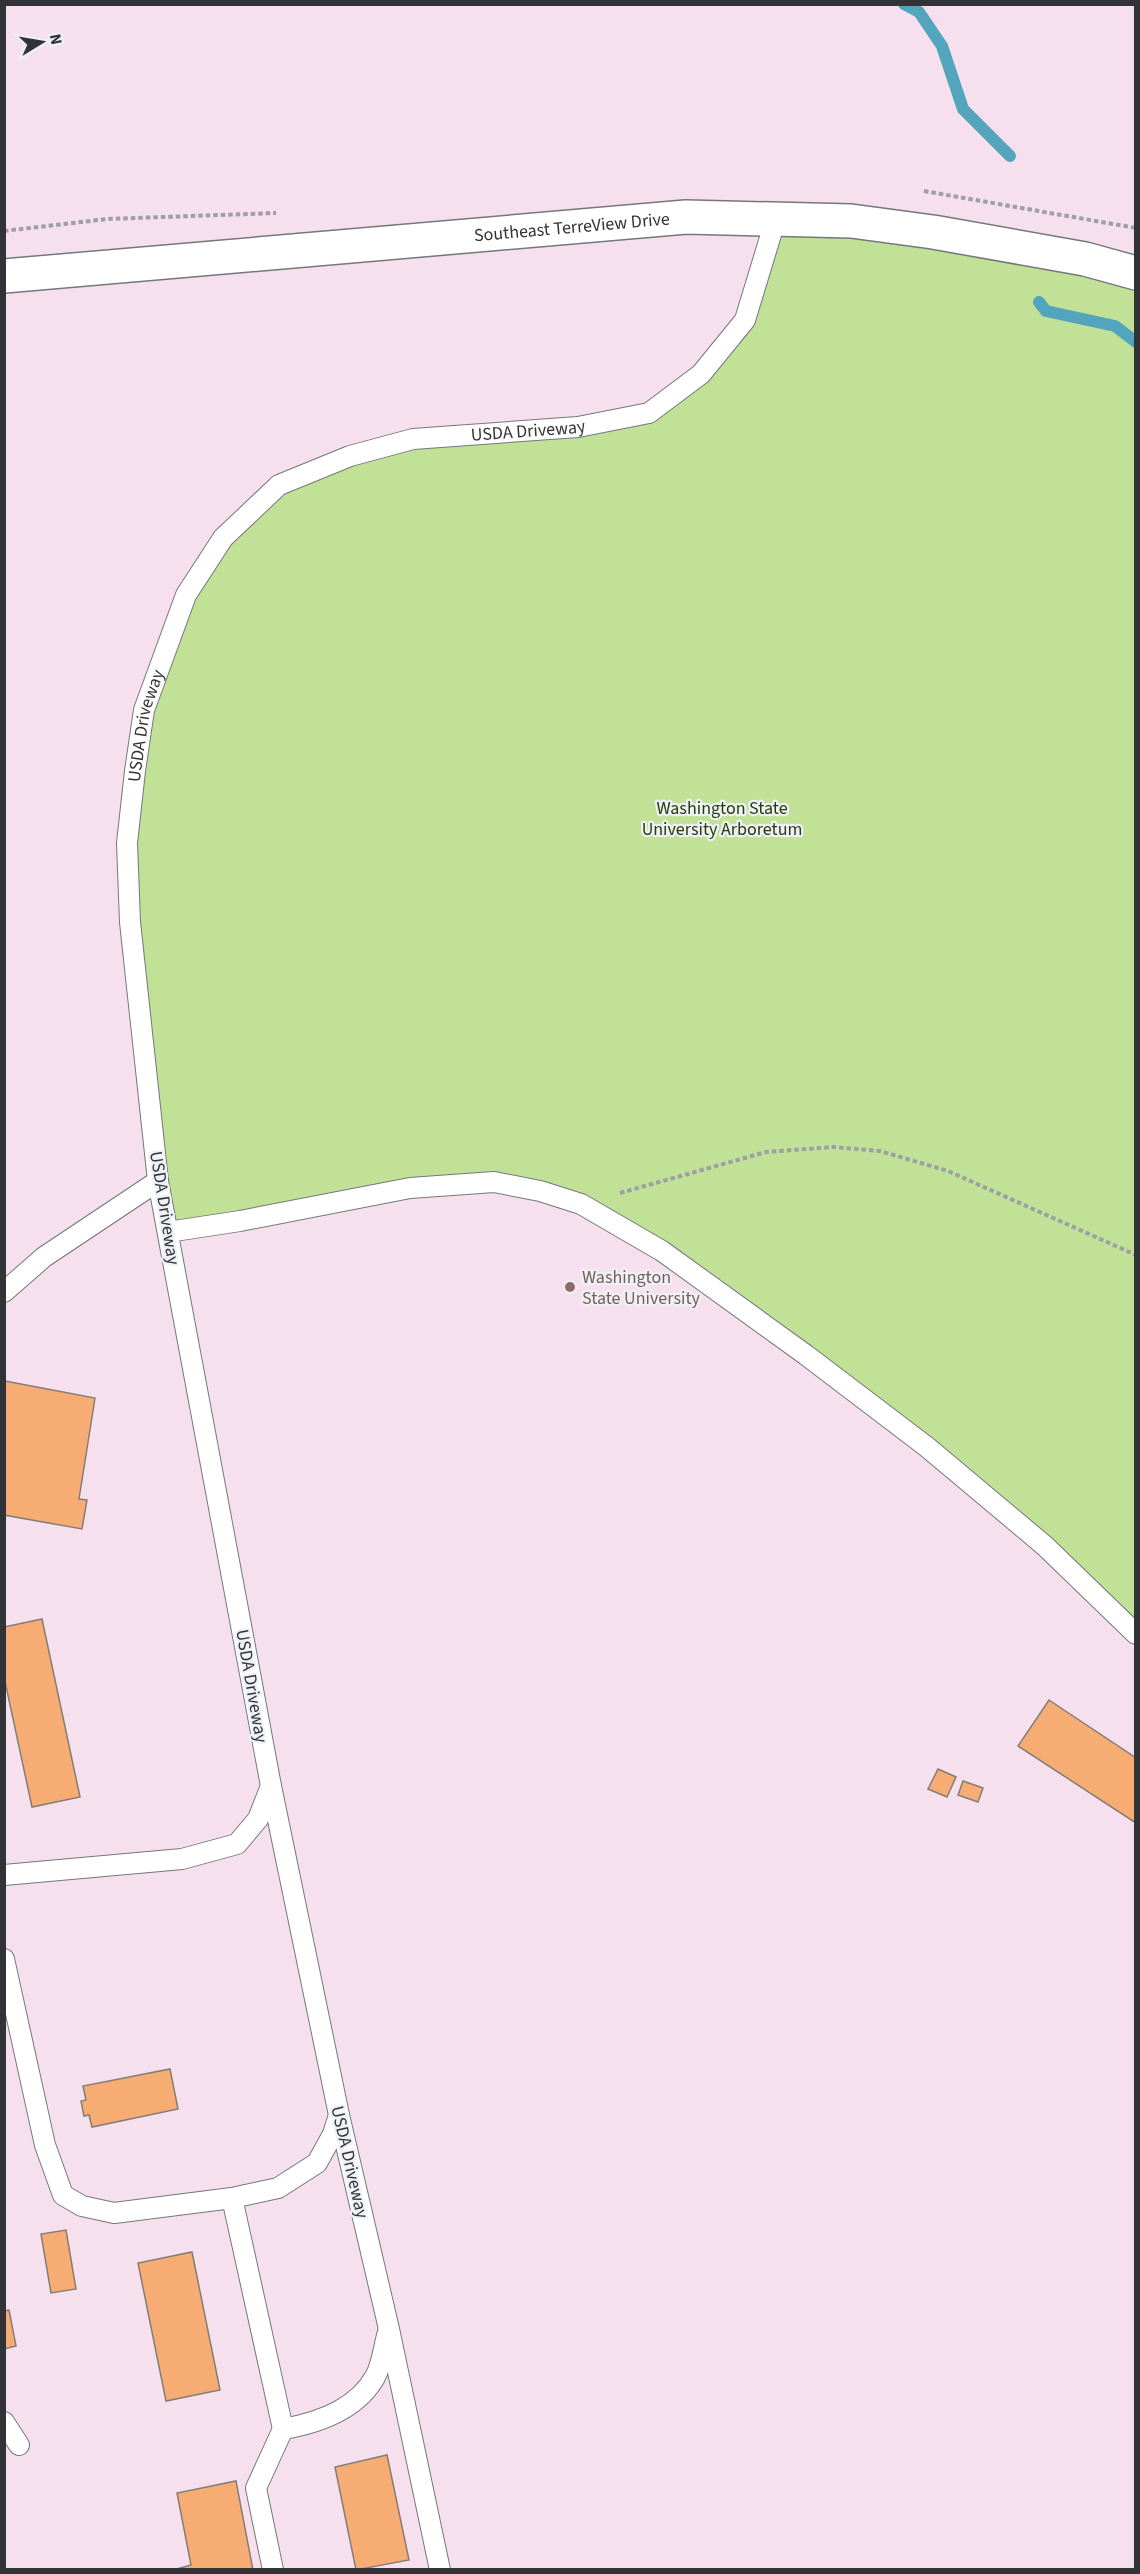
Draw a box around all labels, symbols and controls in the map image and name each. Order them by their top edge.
north arrow [12,12,72,72]
text: N [44,32,68,47]
street label: Southeast TerreView Drive [473,206,671,248]
street label: USDA Driveway [470,414,588,448]
street label: USDA Driveway [122,666,171,783]
park label: Washington State University Arboretum [642,796,802,842]
street label: USDA Driveway [143,1150,186,1267]
place label: Washington State University [582,1265,700,1311]
marker: Washington State University [563,1280,577,1294]
street label: USDA Driveway [229,1627,274,1745]
street label: USDA Driveway [324,2103,375,2221]

